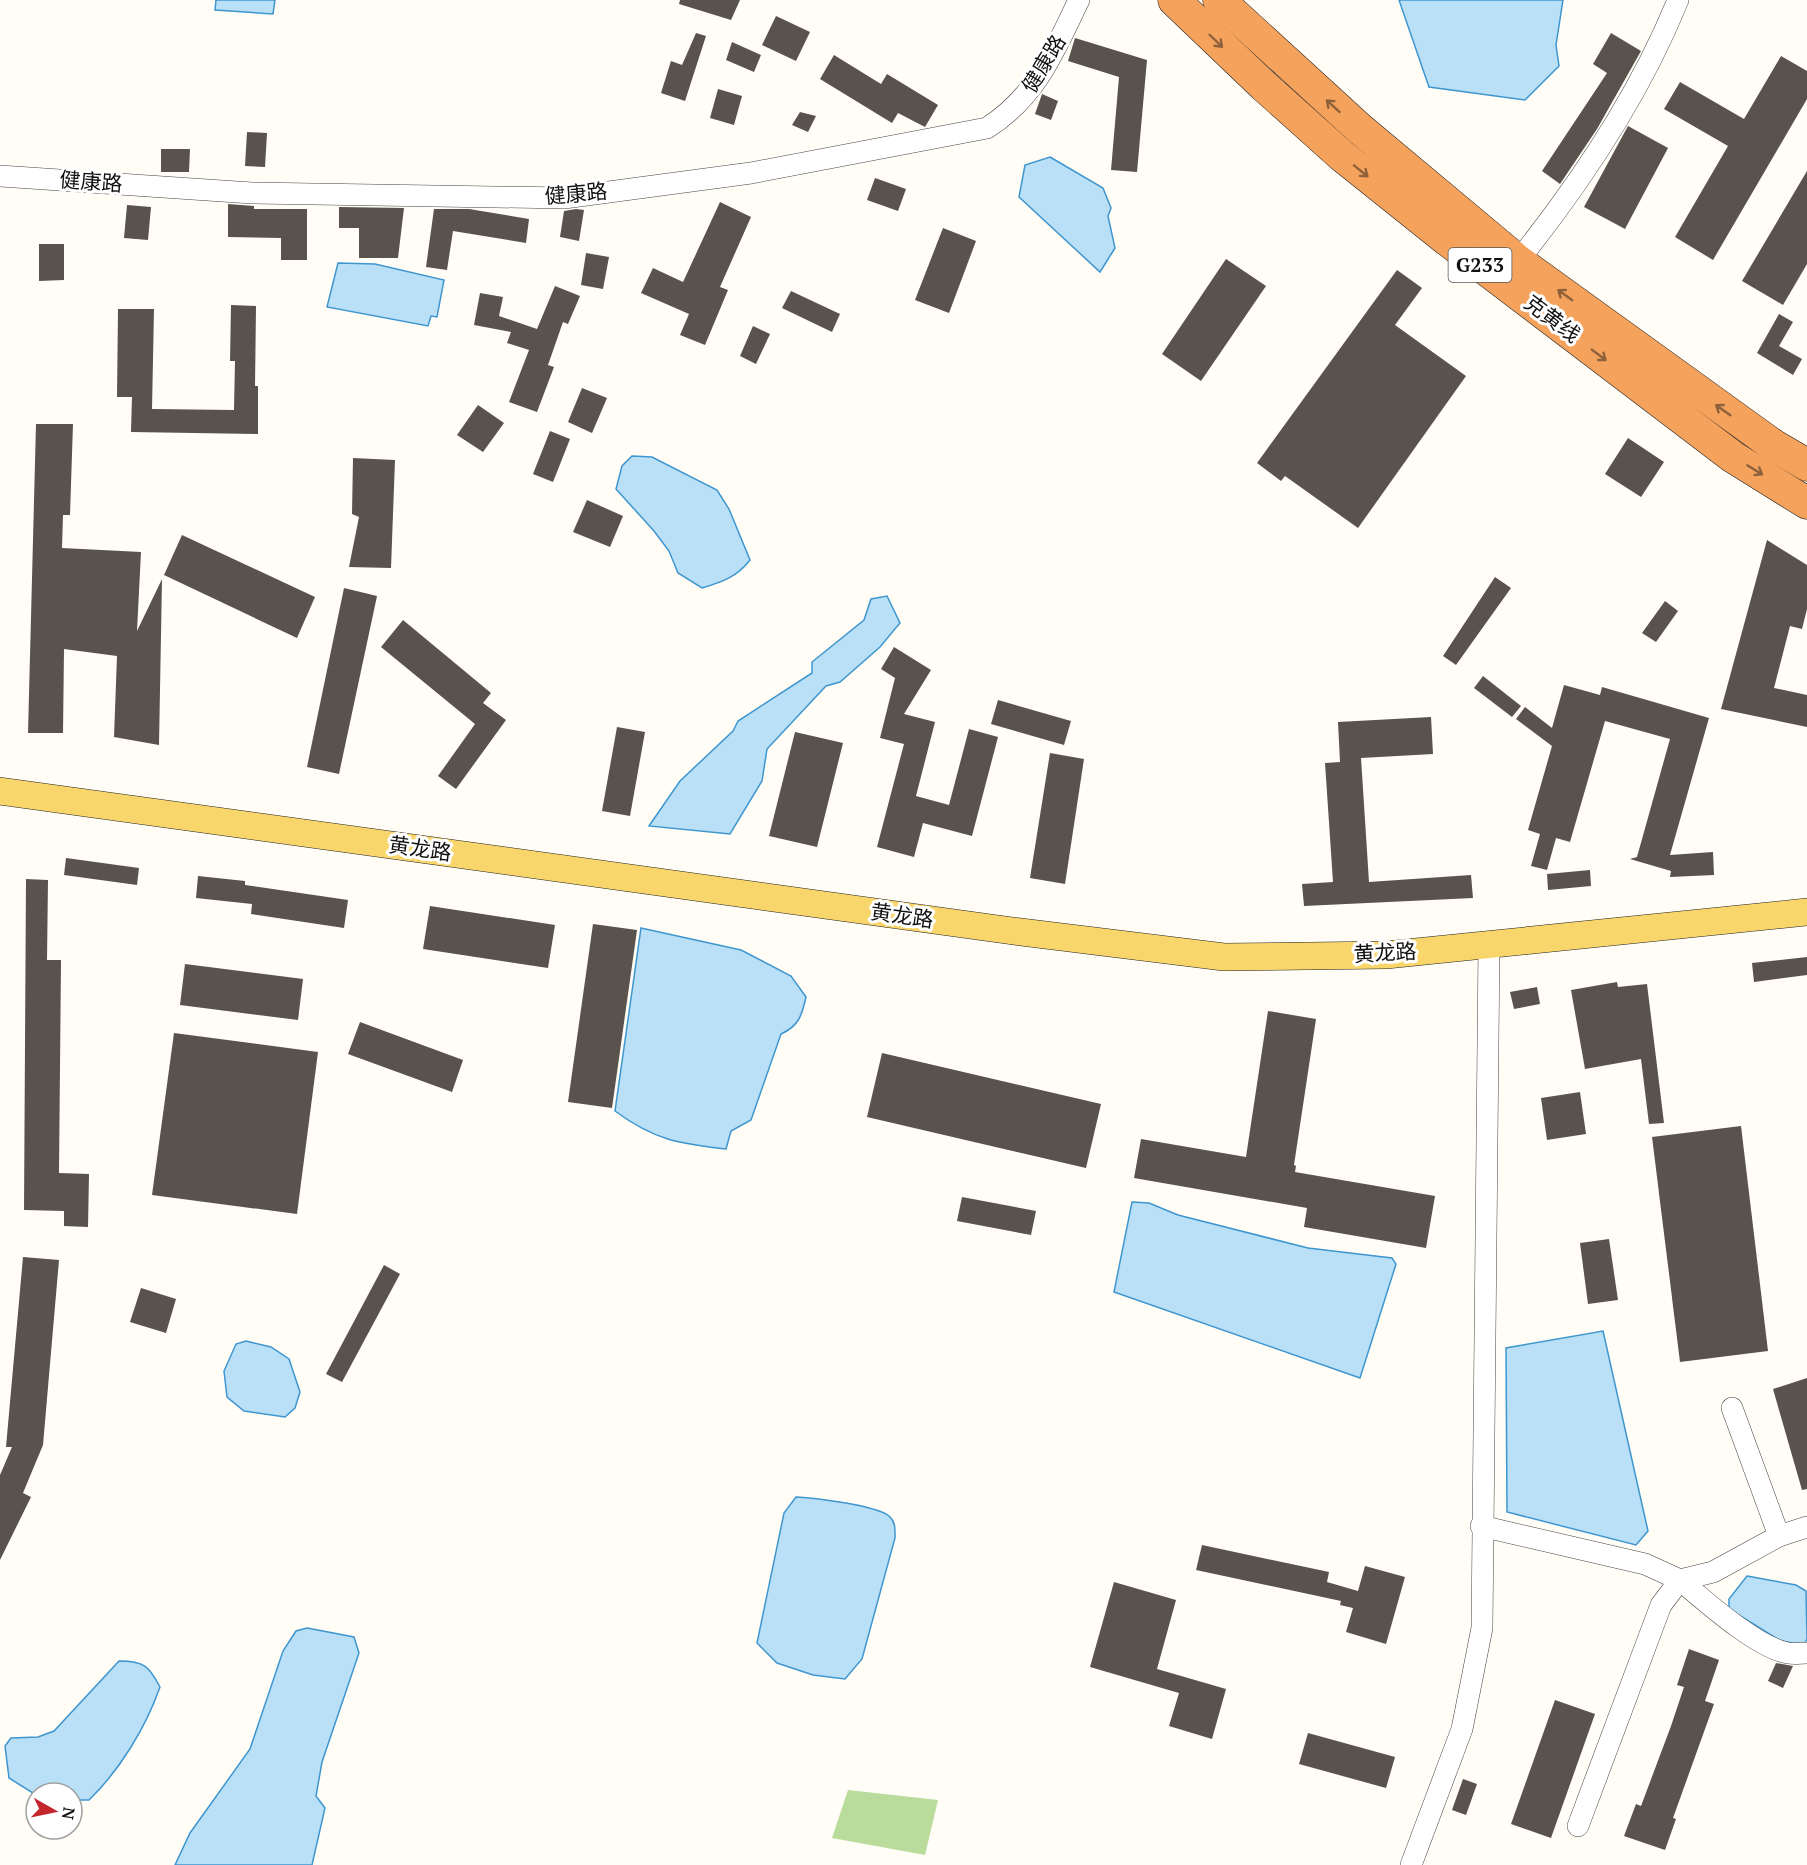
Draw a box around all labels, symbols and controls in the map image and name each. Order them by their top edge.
street label: 健康路 [1015,29,1071,98]
one-way arrow [1209,34,1224,48]
one-way arrow [1326,99,1341,113]
one-way arrow [1353,164,1369,177]
street label: 健康路 [59,165,123,197]
street label: 健康路 [543,176,609,210]
road number: G233 [1448,248,1512,282]
street label: 克黄线 [1519,288,1586,348]
one-way arrow [1558,289,1574,301]
one-way arrow [1590,348,1606,361]
one-way arrow [1716,403,1732,416]
one-way arrow [1746,465,1763,477]
street label: 黄龙路 [387,830,453,866]
street label: 黄龙路 [869,897,935,933]
street label: 黄龙路 [1353,936,1417,968]
north arrow [24,1781,84,1841]
text: N [57,1806,81,1821]

